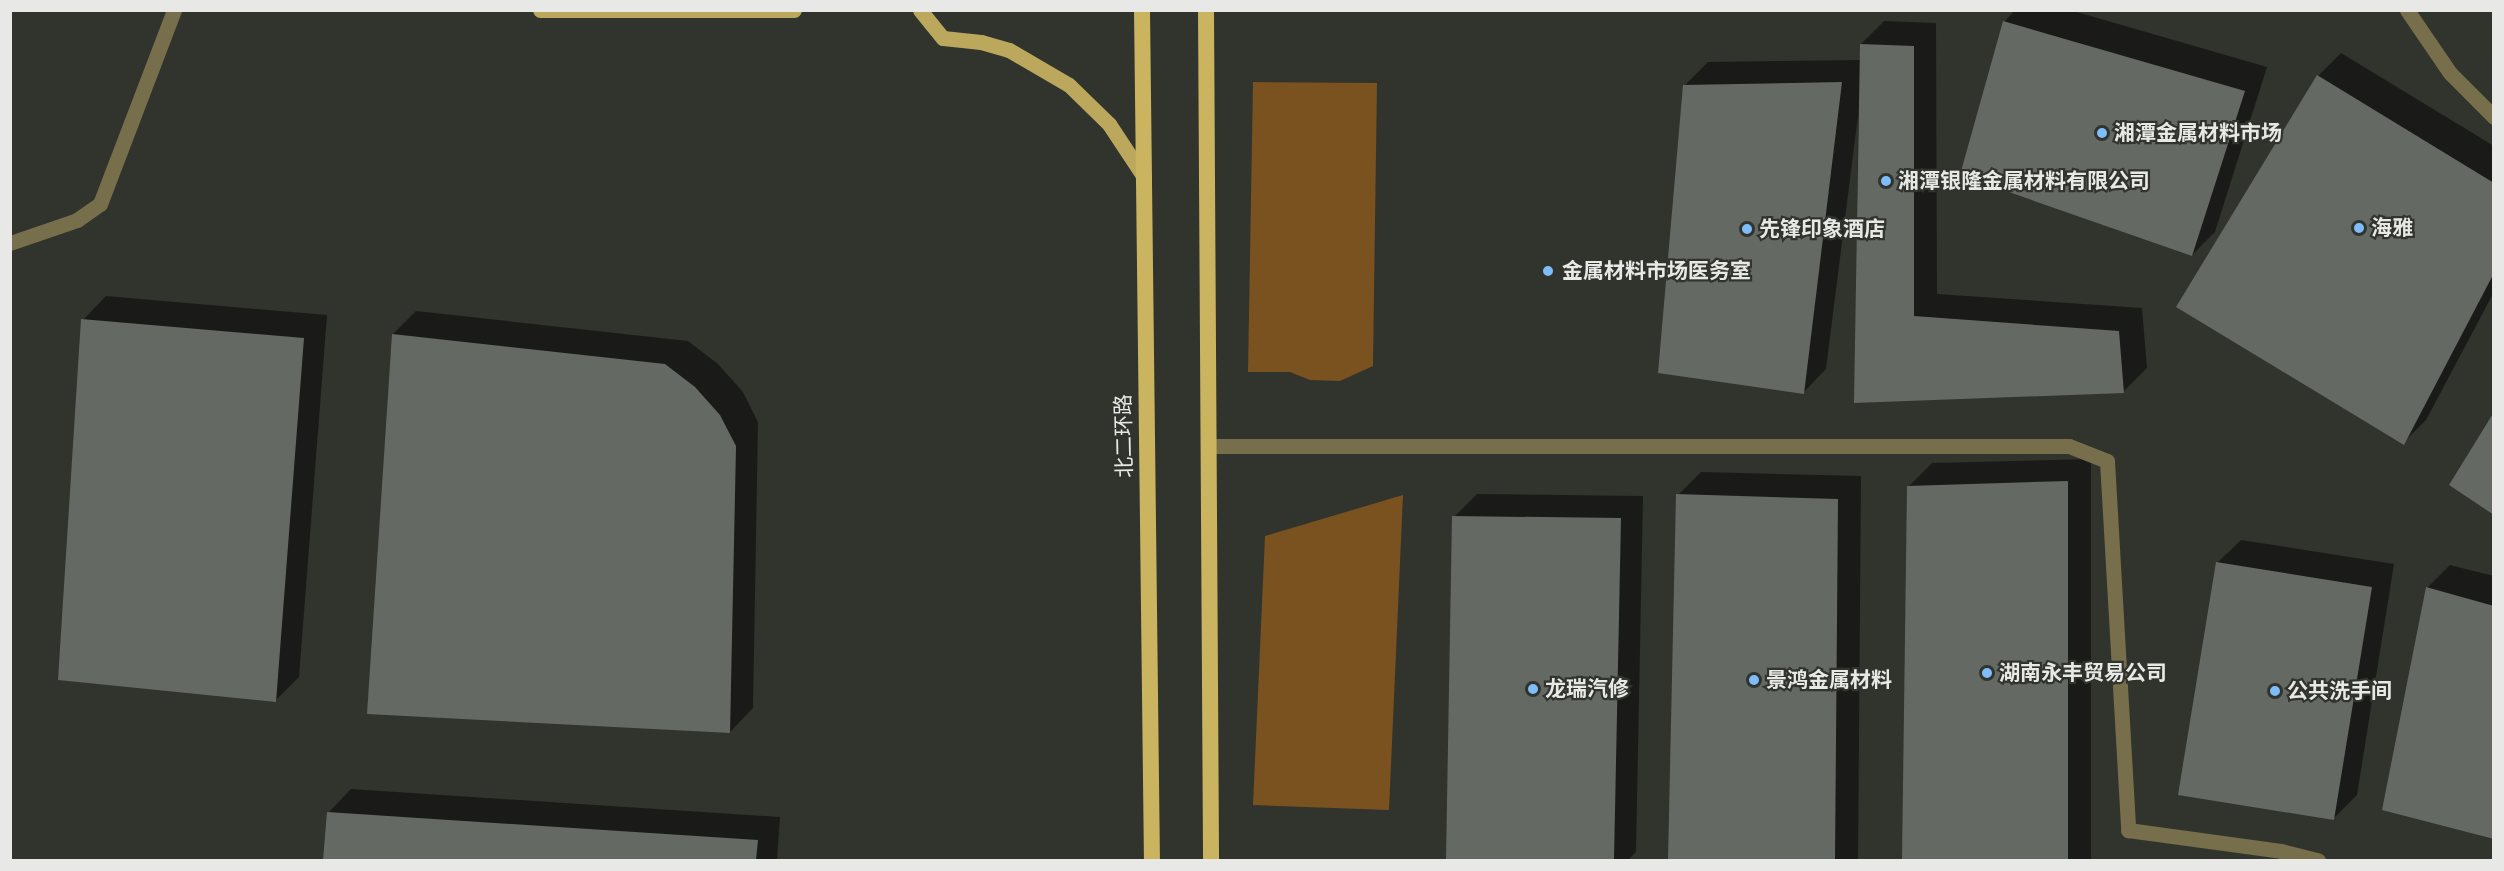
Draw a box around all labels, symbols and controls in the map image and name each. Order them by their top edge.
place label: 湘潭金属材料市场 [2114,120,2282,146]
marker: 湘潭金属材料市场 [2095,126,2109,140]
place label: 湘潭银隆金属材料有限公司 [1898,168,2150,194]
marker: 湘潭银隆金属材料有限公司 [1879,174,1893,188]
place label: 海雅 [2371,215,2413,241]
place label: 先锋印象酒店 [1759,216,1885,242]
marker: 海雅 [2352,221,2366,235]
marker: 先锋印象酒店 [1740,222,1754,236]
place label: 金属材料市场医务室 [1562,258,1751,284]
marker: 金属材料市场医务室 [1539,262,1557,280]
street label: 北二环路 [1111,394,1137,478]
place label: 湖南永丰贸易公司 [1999,660,2167,686]
marker: 湖南永丰贸易公司 [1980,666,1994,680]
place label: 景鸿金属材料 [1766,667,1892,693]
marker: 景鸿金属材料 [1747,673,1761,687]
place label: 龙瑞汽修 [1545,676,1629,702]
place label: 公共洗手间 [2287,678,2392,704]
marker: 龙瑞汽修 [1526,682,1540,696]
marker: 公共洗手间 [2268,684,2282,698]

